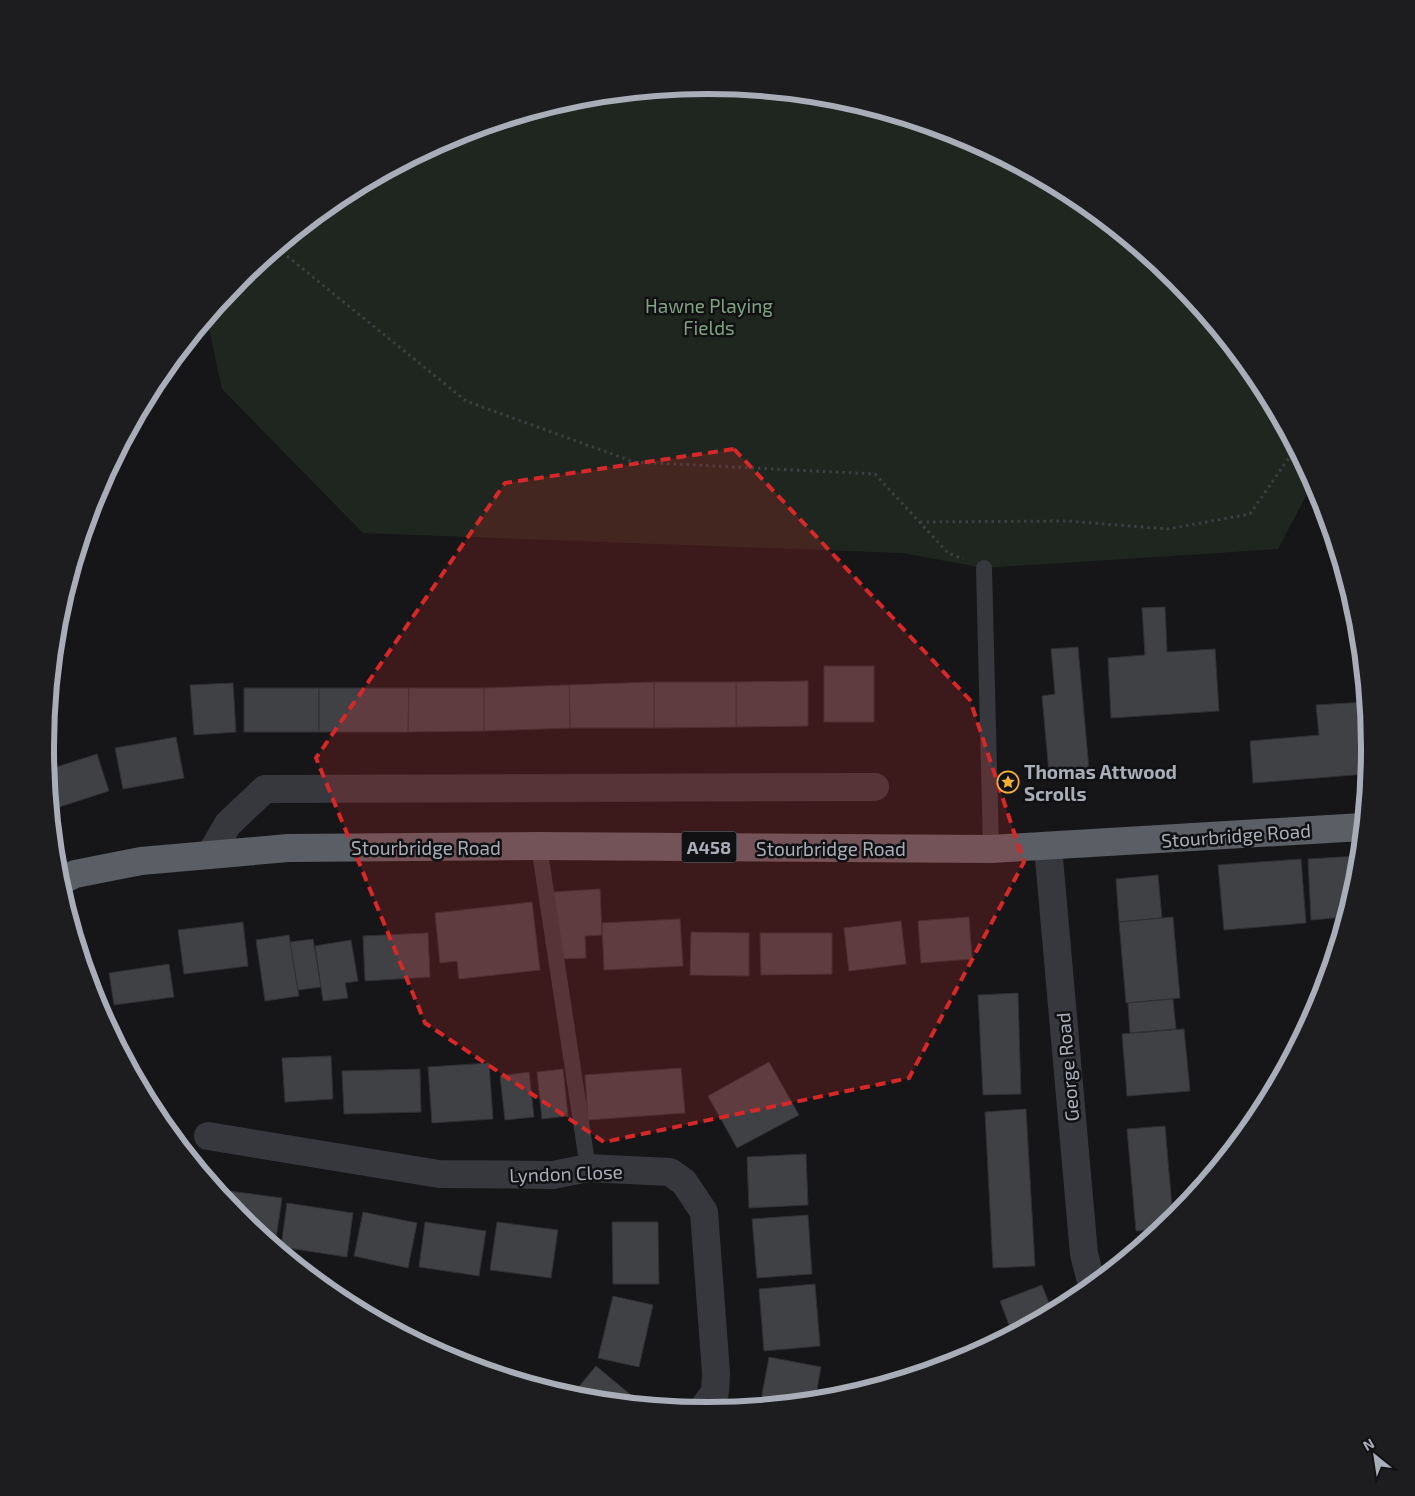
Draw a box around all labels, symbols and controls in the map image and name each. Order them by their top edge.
park label: Hawne Playing Fields [645,294,773,339]
place label: Thomas Attwood Scrolls [1024,760,1177,805]
place icon: Thomas Attwood Scrolls [996,770,1020,794]
street label: Stourbridge Road [1160,818,1312,852]
road number: A458 [682,832,736,862]
street label: Stourbridge Road [351,836,501,859]
street label: Stourbridge Road [756,837,906,860]
street label: George Road [1051,1012,1083,1122]
street label: Lyndon Close [509,1160,623,1186]
north arrow [1350,1431,1400,1481]
text: N [1360,1434,1377,1454]

